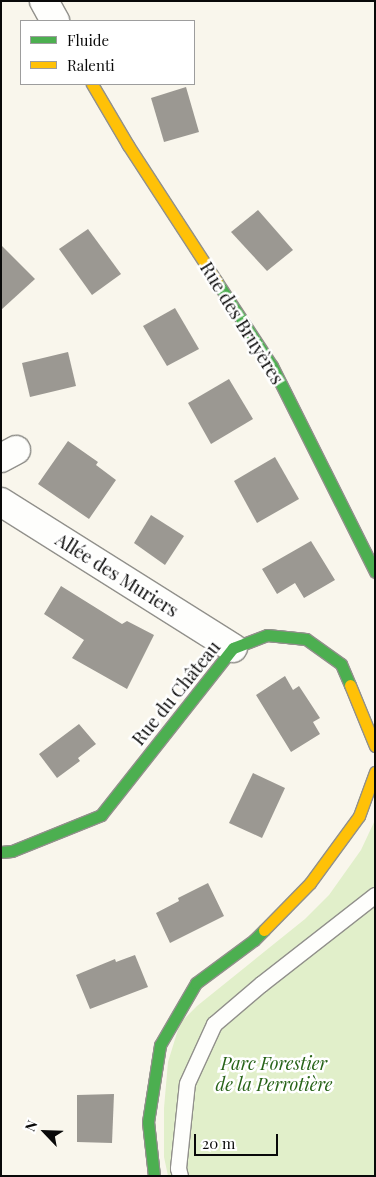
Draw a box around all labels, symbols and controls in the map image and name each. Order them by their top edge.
legend [20,20,195,85]
text: Fluide [67,30,109,50]
text: Ralenti [67,55,115,75]
street label: Rue des Bruyères [196,258,288,388]
street label: Allée des Muriers [52,529,182,621]
street label: Rue du Château [127,636,225,750]
park label: Parc Forestier de la Perrotière [215,1053,333,1096]
north arrow [20,1107,70,1157]
text: N [20,1117,42,1134]
scale bar [196,1124,280,1156]
text: 20 m [202,1133,235,1153]

